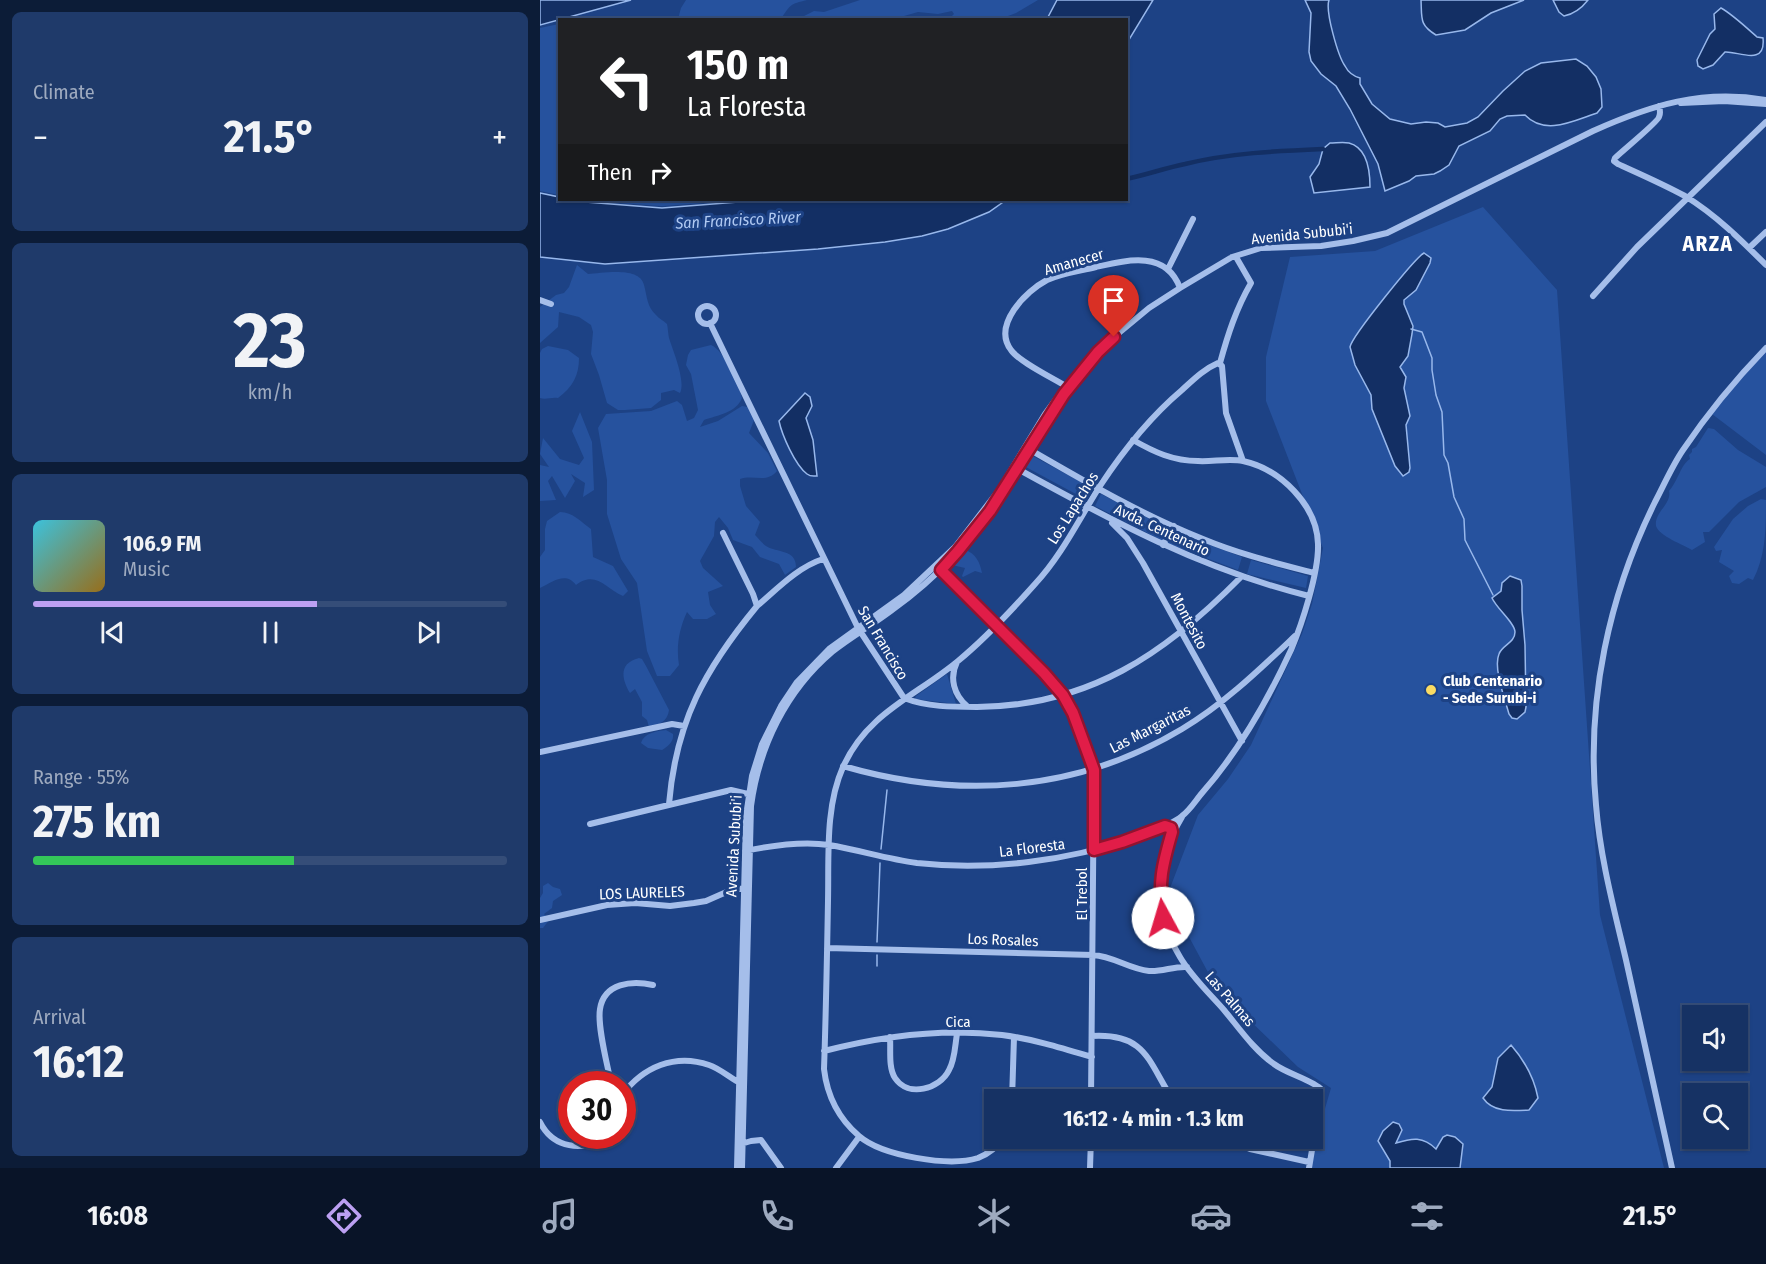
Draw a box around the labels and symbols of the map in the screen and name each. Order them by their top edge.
water label: San Francisco River [674,207,802,233]
street label: Avenida Sububi'i [1250,220,1354,248]
district label: ARZA [1682,231,1733,257]
street label: Amanecer [1042,245,1106,279]
pin [1088,275,1139,337]
street label: Los Lapachos [1044,469,1102,547]
street label: Avda. Centenario [1111,500,1213,560]
street label: Montesito [1167,590,1211,652]
street label: San Francisco [854,603,912,683]
place label: Club Centenario - Sede Surubi-i [1443,672,1542,707]
marker: Club Centenario - Sede Surubi-i [1424,683,1438,697]
street label: Las Margaritas [1107,701,1193,757]
street label: Avenida Sububi'i [722,794,746,898]
street label: La Floresta [998,835,1066,861]
street label: El Trebol [1073,867,1091,920]
street label: LOS LAURELES [599,883,685,903]
position arrow [1131,886,1195,950]
street label: Los Rosales [967,930,1039,950]
street label: Las Palmas [1201,968,1259,1030]
street label: Cica [945,1013,971,1031]
speed limit sign: 30 [558,1071,636,1149]

